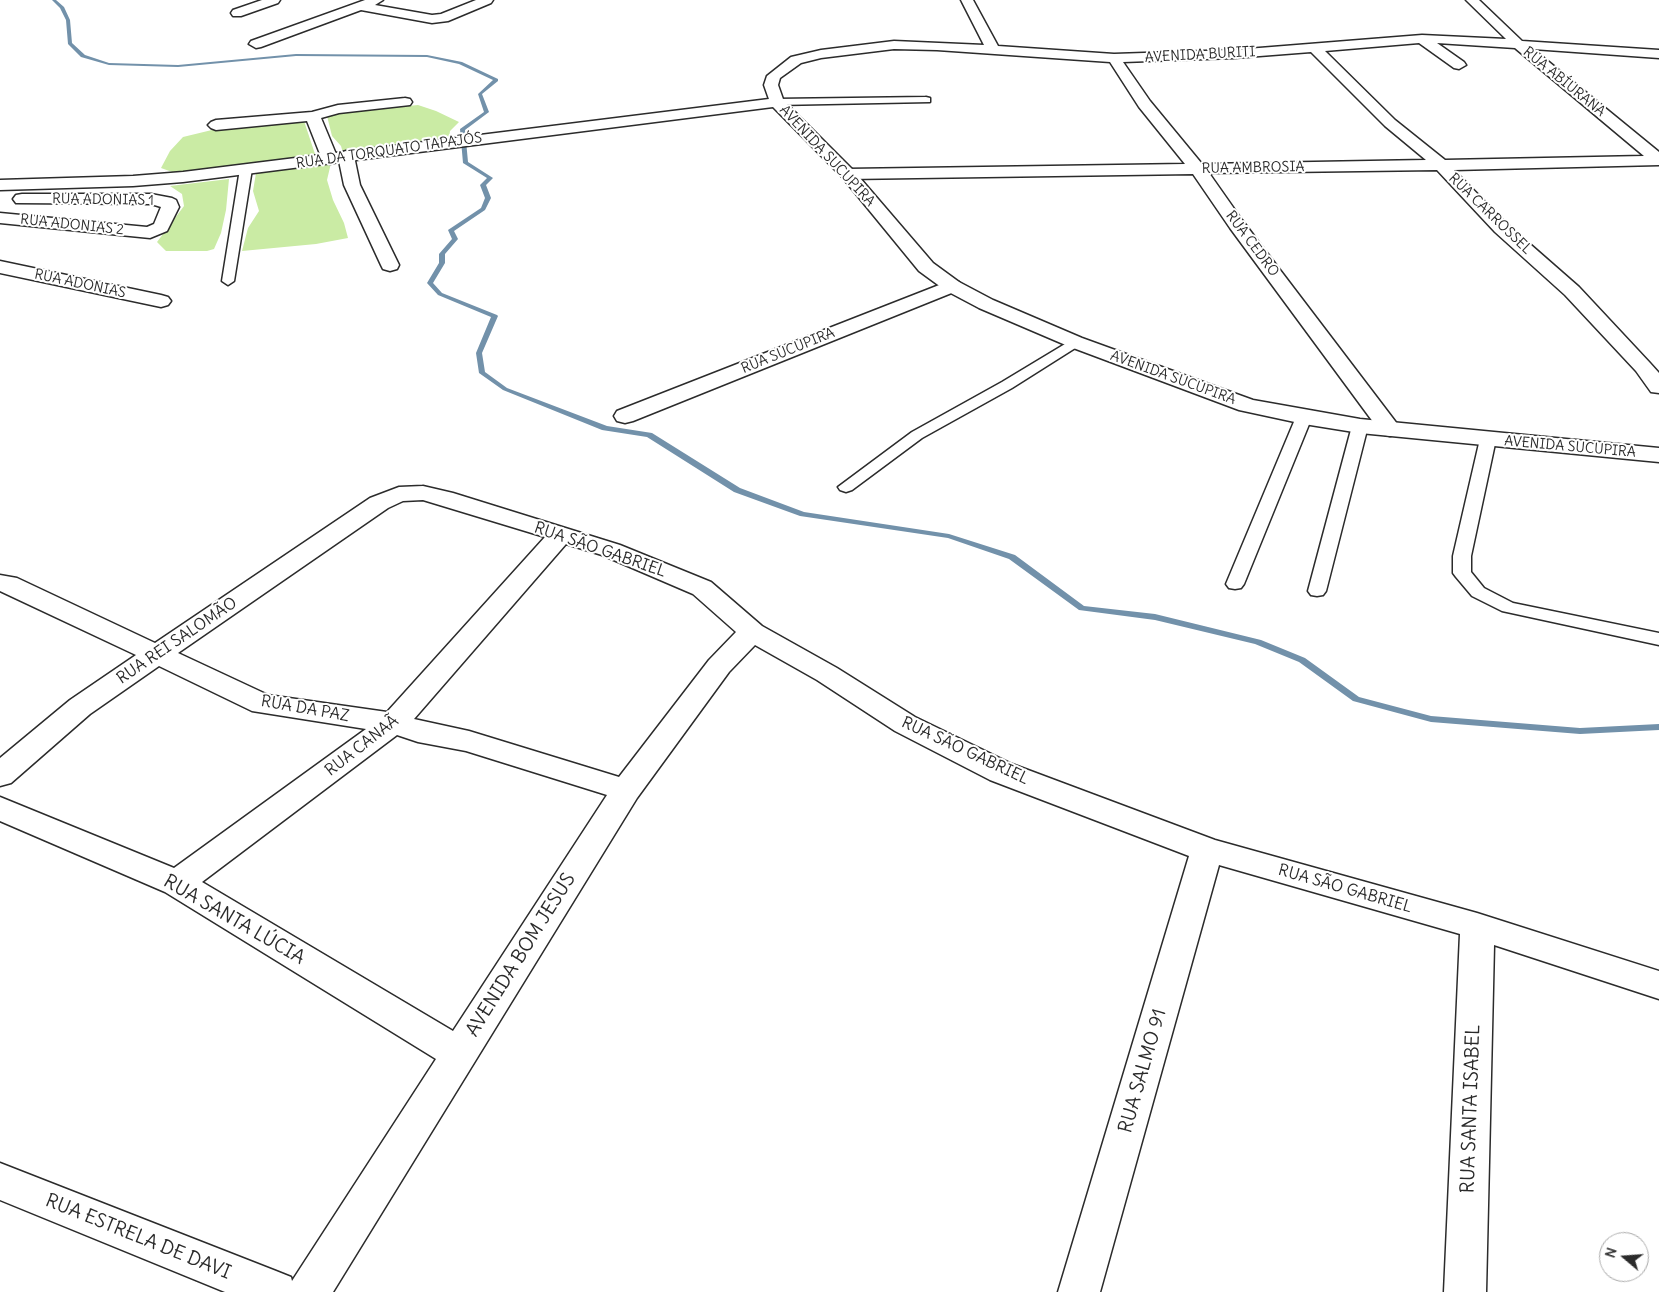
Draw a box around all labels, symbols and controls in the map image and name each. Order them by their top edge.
street label: AVENIDA BURITI [1144,44,1256,66]
street label: RUA ABÍURANA [1519,44,1609,120]
street label: AVENIDA SUCUPIRA [776,102,878,210]
street label: RUA DA TORQUATO TAPAJÓS [295,130,483,172]
street label: RUA AMBROSIA [1201,159,1305,177]
street label: RUA CARROSSEL [1445,170,1535,258]
street label: RUA ADONIAS 1 [52,191,154,209]
street label: RUA CEDRO [1222,208,1282,280]
street label: RUA ADONIAS 2 [19,211,125,239]
street label: RUA ADONIAS [33,266,127,302]
street label: RUA SUCUPIRA [739,325,837,377]
street label: AVENIDA SUCUPIRA [1108,348,1238,408]
street label: AVENIDA SUCUPIRA [1504,433,1636,461]
street label: RUA SÃO GABRIEL [532,518,668,582]
street label: RUA REI SALOMÃO [113,594,241,688]
street label: RUA DA PAZ [259,692,351,726]
street label: RUA CANAÃ [322,711,402,781]
street label: RUA SÃO GABRIEL [898,713,1032,789]
street label: RUA SÃO GABRIEL [1276,861,1414,917]
street label: AVENIDA BOM JESUS [461,869,581,1041]
street label: RUA SANTA LÚCIA [159,870,309,970]
street label: RUA SALMO 91 [1114,1006,1172,1136]
street label: RUA SANTA ISABEL [1457,1024,1485,1194]
street label: RUA ESTRELA DE DAVI [42,1189,234,1285]
north arrow [1599,1232,1649,1282]
text: N [1601,1245,1621,1260]

